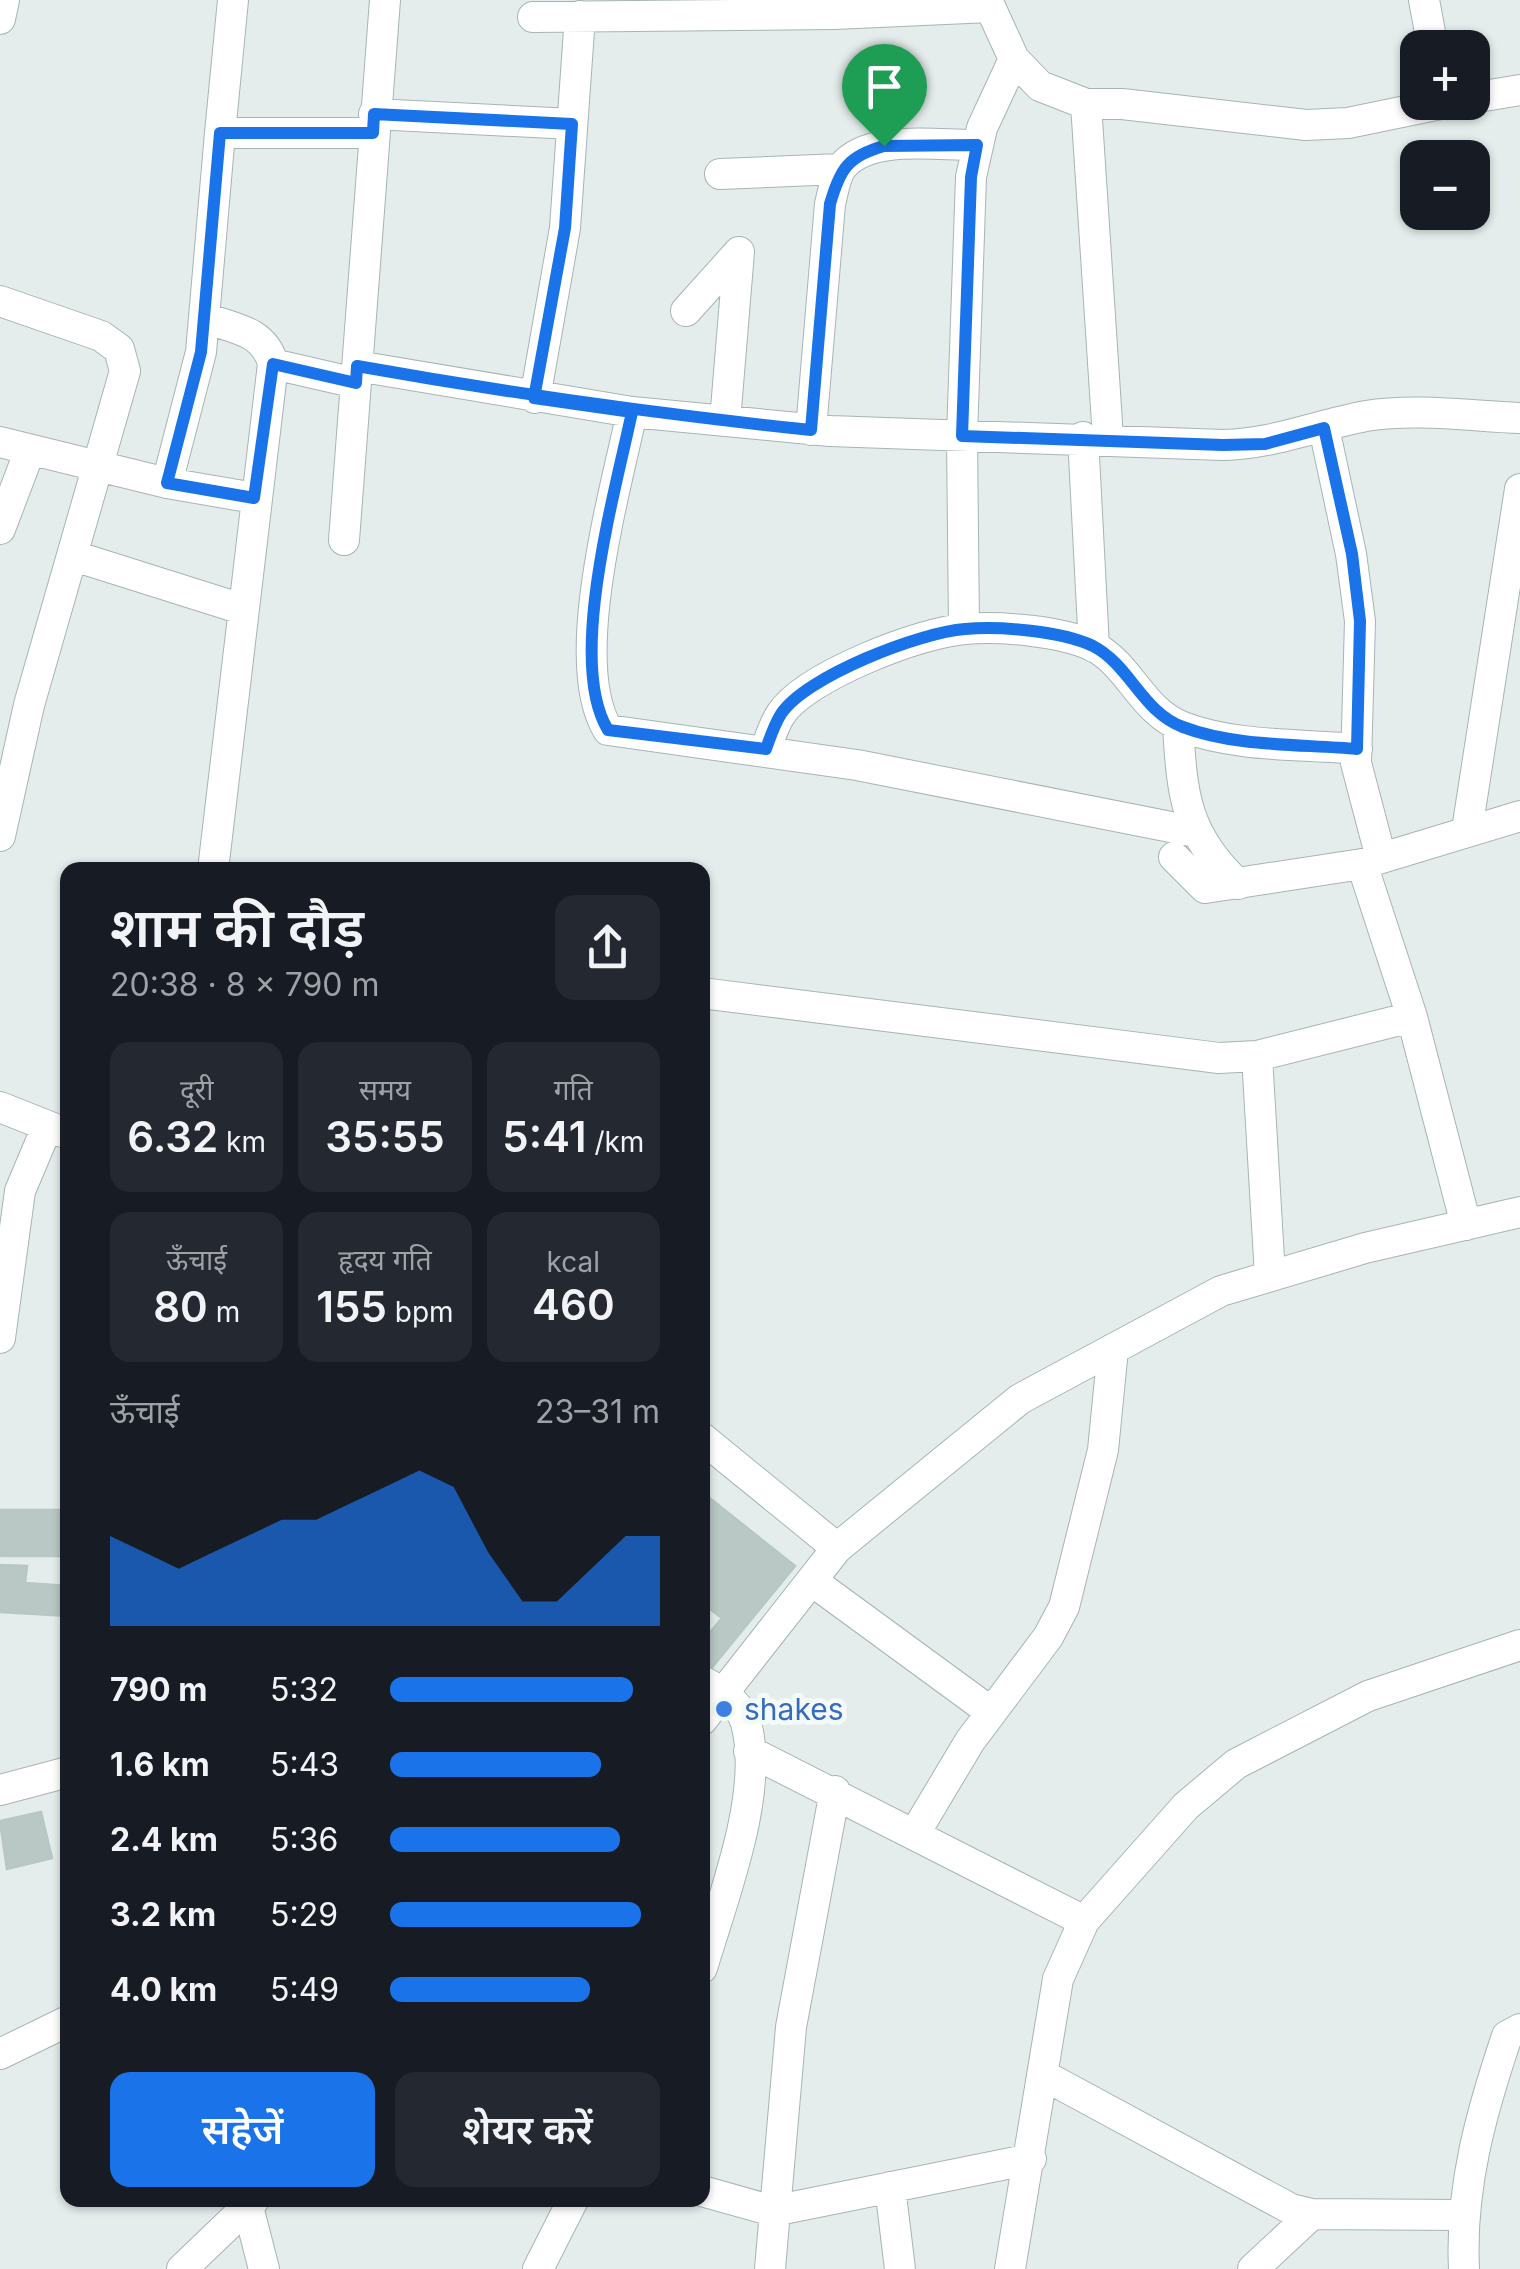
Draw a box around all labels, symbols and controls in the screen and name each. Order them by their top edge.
map controls [1400,30,1490,230]
button: + [1400,30,1490,120]
pin [842,44,927,147]
icon: arrive [857,59,912,114]
button: − [1400,140,1490,230]
text: शाम की दौड़ [110,894,364,960]
button: share [555,895,660,1000]
text: 20:38 · 8 × 790 m [110,965,380,1004]
text: दूरी [180,1073,213,1107]
text: समय [359,1073,411,1107]
text: गति [554,1073,593,1107]
text: 6.32 [127,1111,218,1162]
text: 35:55 [325,1111,445,1162]
text: 5:41 [502,1111,587,1162]
text: km [218,1125,266,1159]
text: /km [587,1125,644,1159]
text: ऊँचाई [166,1243,227,1277]
text: हृदय गति [338,1243,432,1277]
text: kcal [547,1245,600,1279]
text: 460 [532,1279,615,1330]
text: 80 [153,1281,208,1332]
text: 155 [316,1281,387,1332]
text: m [208,1295,240,1329]
text: bpm [387,1295,454,1329]
text: ऊँचाई [110,1392,179,1431]
text: 23–31 m [535,1392,660,1431]
text: 790 m [110,1670,207,1709]
text: 5:32 [270,1670,338,1709]
place label: shakes [744,1691,844,1727]
marker: shakes [713,1698,735,1720]
text: 1.6 km [110,1745,210,1784]
text: 5:43 [270,1745,339,1784]
text: 2.4 km [110,1820,218,1859]
text: 5:36 [270,1820,338,1859]
text: 3.2 km [110,1895,216,1934]
text: 5:29 [270,1895,338,1934]
text: 4.0 km [110,1970,217,2009]
text: 5:49 [270,1970,339,2009]
button: सहेजें [110,2072,375,2187]
button: शेयर करें [395,2072,660,2187]

